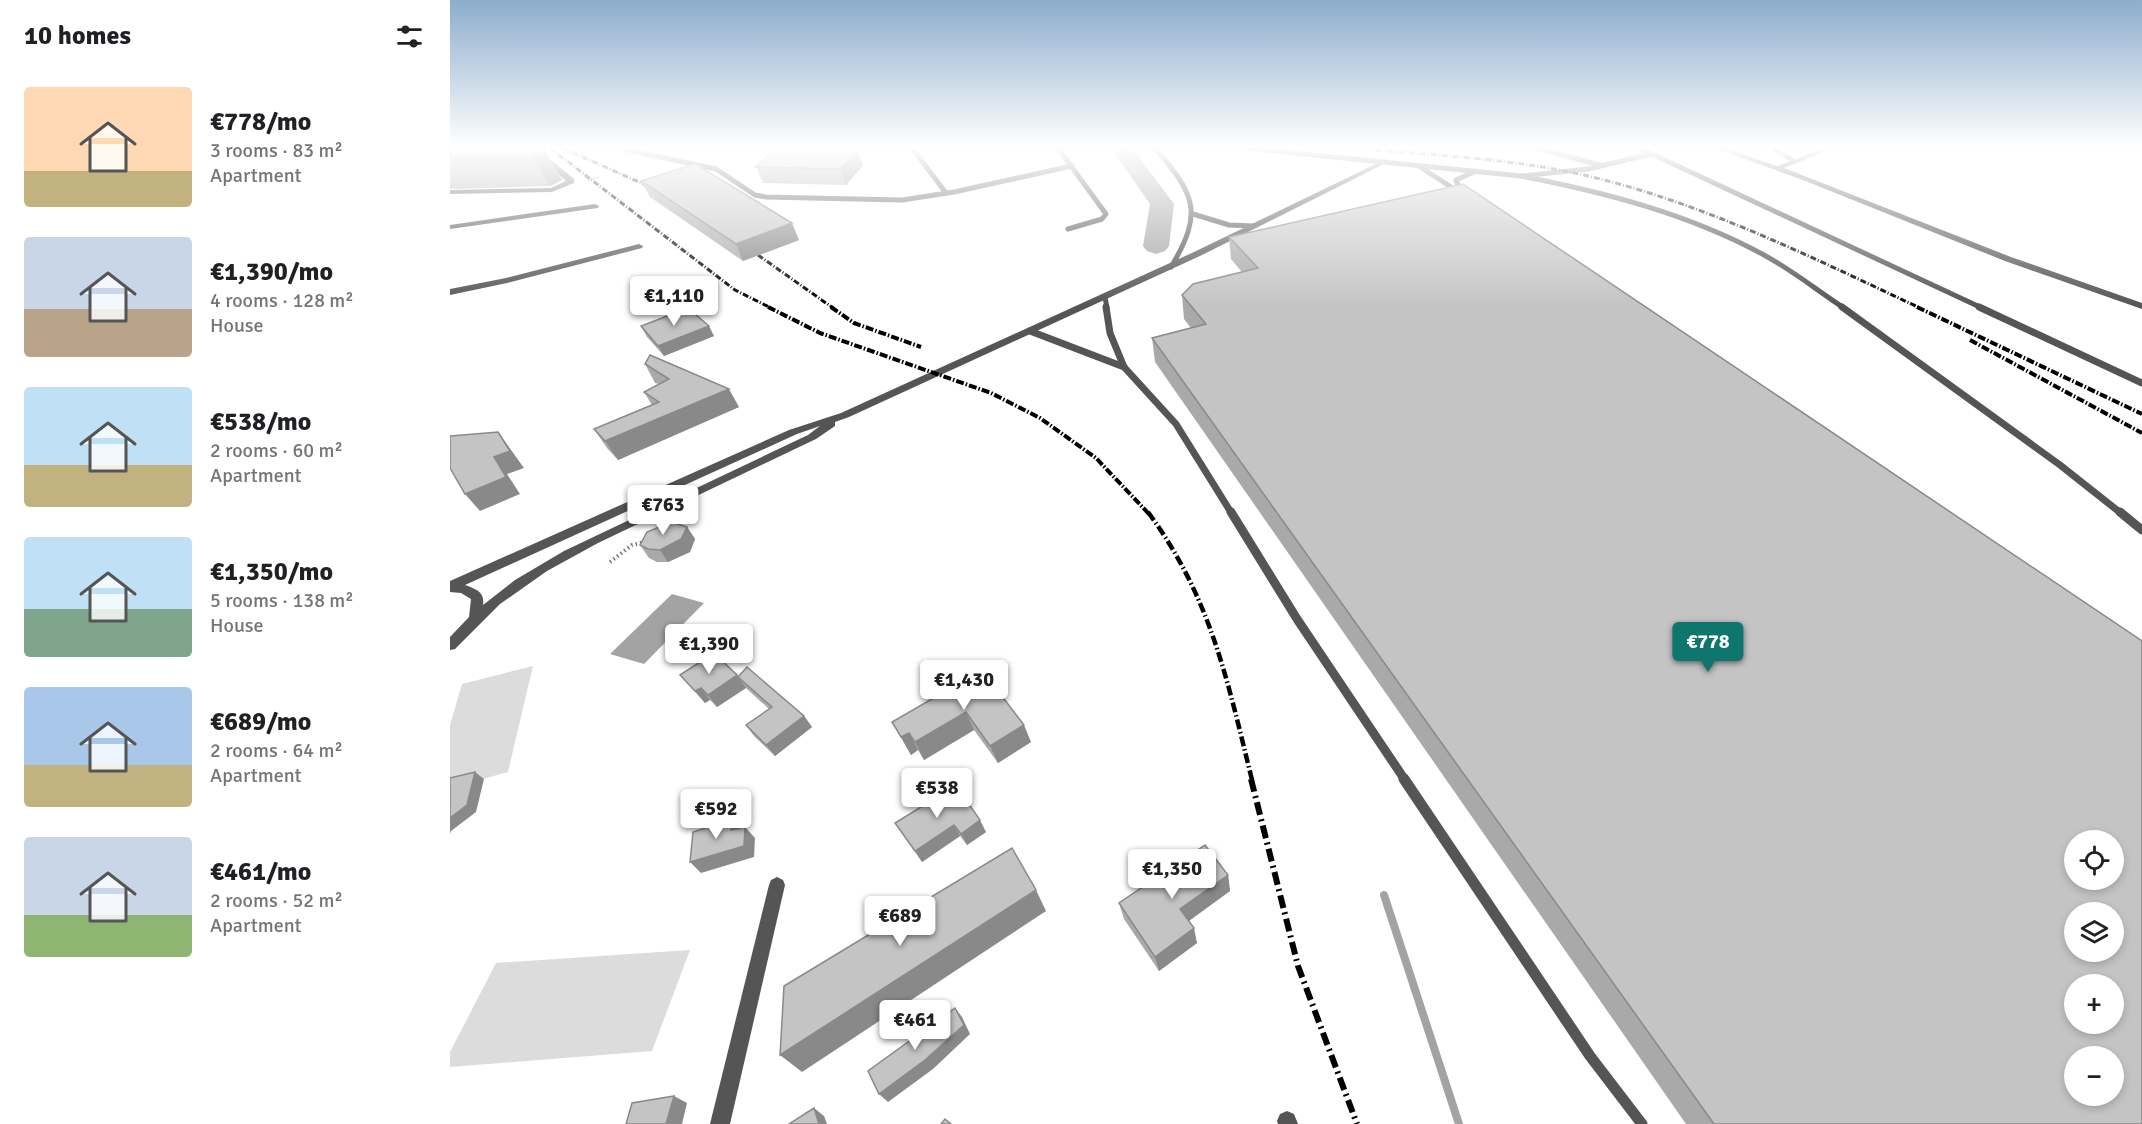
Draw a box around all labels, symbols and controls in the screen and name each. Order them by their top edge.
text: 10 homes [24,20,131,52]
icon: filters [393,20,426,53]
text: €778/mo [210,106,311,138]
icon: home [72,111,144,183]
text: 3 rooms · 83 m² [210,138,343,163]
text: Apartment [210,163,302,188]
text: €1,390/mo [210,256,333,288]
icon: home [72,261,144,333]
pin: €1,110 [625,276,723,327]
text: €1,110 [644,283,704,308]
text: 4 rooms · 128 m² [210,288,354,313]
text: House [210,313,264,338]
text: €538/mo [210,406,311,438]
icon: home [72,411,144,483]
text: 2 rooms · 60 m² [210,438,343,463]
text: Apartment [210,463,302,488]
pin: €763 [627,485,699,536]
text: €763 [641,492,685,517]
text: €1,350/mo [210,556,333,588]
icon: home [72,561,144,633]
text: 5 rooms · 138 m² [210,588,354,613]
text: House [210,613,264,638]
pin: €778 [1672,622,1744,673]
pin: €1,390 [660,624,758,675]
text: €778 [1686,629,1730,654]
text: €1,390 [679,631,739,656]
pin: €1,430 [915,660,1013,711]
text: €1,430 [934,667,994,692]
text: €689/mo [210,706,311,738]
icon: home [72,711,144,783]
text: 2 rooms · 64 m² [210,738,343,763]
text: Apartment [210,763,302,788]
pin: €538 [901,768,973,819]
text: €538 [915,775,959,800]
pin: €592 [680,789,752,840]
text: €592 [694,796,738,821]
map controls [2064,830,2124,1106]
button: locate [2064,830,2124,890]
pin: €1,350 [1123,849,1221,900]
text: €461/mo [210,856,311,888]
text: €1,350 [1142,856,1202,881]
icon: home [72,861,144,933]
text: 2 rooms · 52 m² [210,888,343,913]
pin: €689 [864,896,936,947]
button: layers [2064,902,2124,962]
text: €689 [878,903,922,928]
text: Apartment [210,913,302,938]
button: + [2064,974,2124,1034]
pin: €461 [879,1000,951,1051]
text: €461 [893,1007,937,1032]
button: − [2064,1046,2124,1106]

